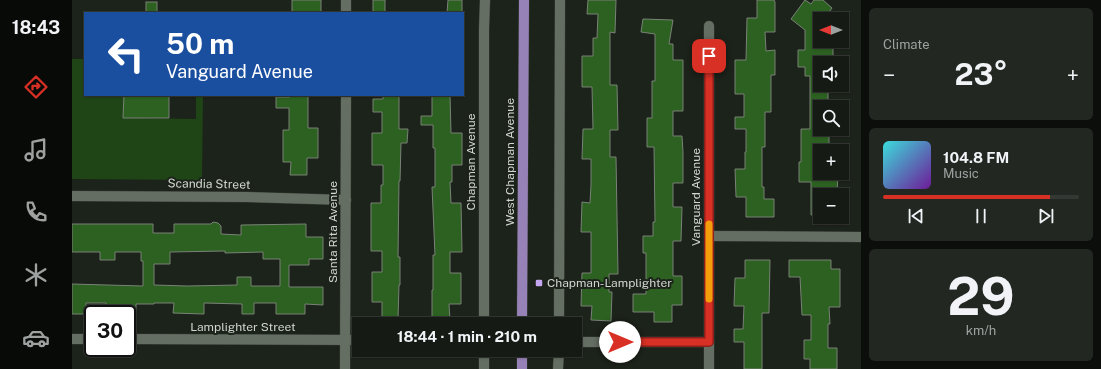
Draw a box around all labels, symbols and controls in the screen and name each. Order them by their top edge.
north arrow [813,12,849,48]
map controls [813,12,849,224]
text: 18:43 [12,17,60,38]
text: 50 m [166,27,234,60]
icon: left [100,28,152,80]
text: Climate [883,37,930,52]
pin [692,39,726,73]
icon: arrive [698,45,720,67]
button: sound [813,56,849,92]
text: 23° [954,56,1008,92]
text: Vanguard Avenue [166,61,313,82]
text: − [883,62,895,88]
text: + [1067,62,1079,88]
icon: directions [22,73,50,101]
street label: West Chapman Avenue [503,98,517,226]
button: search [813,100,849,136]
street label: Chapman Avenue [464,113,478,211]
icon: music [22,136,50,164]
button: + [813,144,849,180]
street label: Vanguard Avenue [689,148,703,246]
text: 104.8 FM [943,149,1009,166]
text: Music [943,166,979,181]
street label: Scandia Street [167,176,251,192]
street label: Santa Rita Avenue [326,181,340,283]
button: − [813,188,849,224]
icon: phone [22,198,50,226]
icon: previous [905,205,927,227]
icon: pause [970,205,992,227]
icon: next [1035,205,1057,227]
icon: climate [22,261,50,289]
text: 29 [947,266,1015,327]
place label: Chapman-Lamplighter [547,276,672,290]
marker: Chapman-Lamplighter [534,278,544,288]
speed limit sign: 30 [84,305,136,357]
street label: Lamplighter Street [190,320,296,334]
position arrow [599,321,641,363]
text: km/h [966,323,996,338]
icon: car [22,324,50,352]
text: 18:44 · 1 min · 210 m [397,328,537,345]

